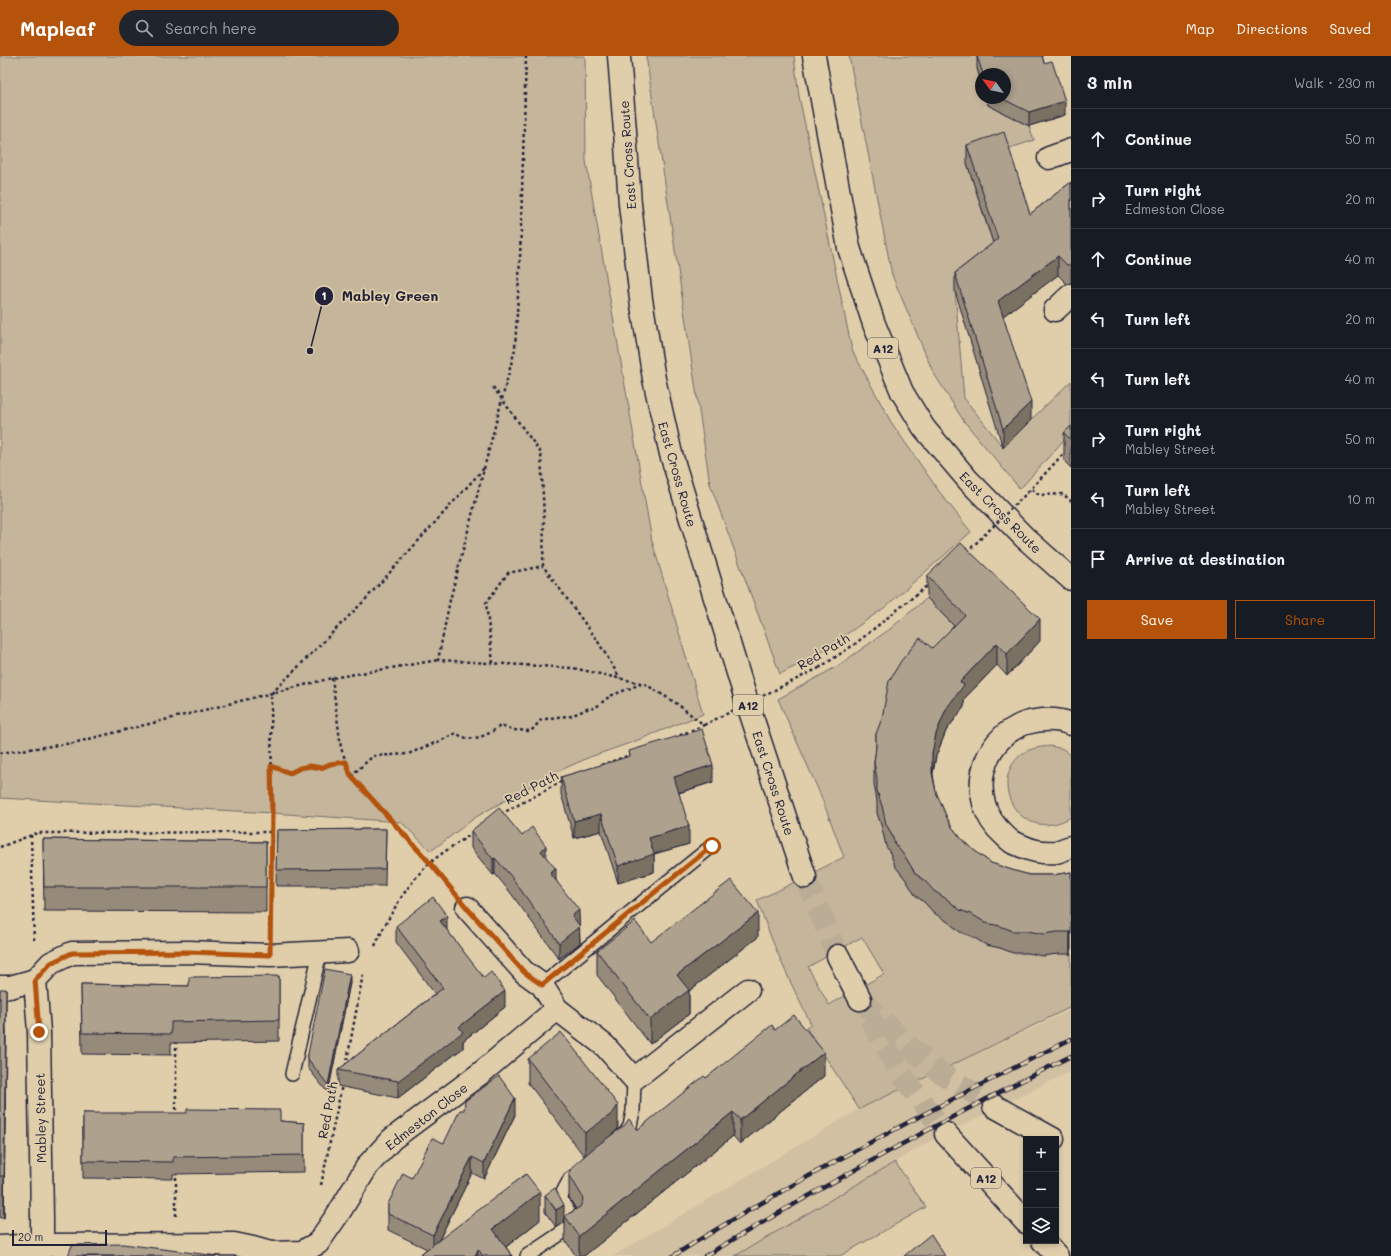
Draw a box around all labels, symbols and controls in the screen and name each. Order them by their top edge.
search box [119,10,399,46]
text: Mapleaf [20,16,95,41]
icon: search [133,17,155,39]
text: Search here [165,18,257,38]
text: Map [1186,19,1214,38]
text: Directions [1236,19,1307,38]
text: Saved [1329,19,1371,38]
north arrow [975,68,1011,104]
text: 3 min [1087,71,1132,93]
text: Walk · 230 m [1294,74,1375,91]
street label: East Cross Route [615,100,639,210]
icon: ahead [1087,128,1109,150]
text: Continue [1125,129,1192,149]
text: 50 m [1345,130,1375,147]
text: Turn right [1125,180,1202,200]
icon: right [1087,188,1109,210]
text: 20 m [1345,190,1375,207]
text: Edmeston Close [1125,200,1225,217]
icon: ahead [1087,248,1109,270]
text: Continue [1125,249,1192,269]
text: 40 m [1345,250,1375,267]
callout: Mabley Green [314,283,446,309]
text: Mabley Green [342,286,438,305]
text: 1 [321,287,327,303]
icon: left [1087,308,1109,330]
text: Turn left [1125,309,1190,329]
text: 20 m [1345,310,1375,327]
road number: A12 [868,338,898,358]
icon: left [1087,368,1109,390]
text: Turn left [1125,369,1190,389]
text: 40 m [1345,370,1375,387]
street label: East Cross Route [655,419,701,529]
text: Turn right [1125,420,1202,440]
icon: right [1087,428,1109,450]
text: 50 m [1345,430,1375,447]
text: Mabley Street [1125,440,1215,457]
street label: East Cross Route [956,467,1046,557]
text: Turn left [1125,480,1190,500]
icon: left [1087,488,1109,510]
text: 10 m [1347,490,1375,507]
text: Mabley Street [1125,500,1215,517]
icon: arrive [1087,548,1109,570]
text: Arrive at destination [1125,549,1285,569]
button: Save [1087,600,1227,639]
button: Share [1235,600,1375,639]
street label: Red Path [794,629,852,673]
road number: A12 [733,695,763,715]
street label: East Cross Route [749,729,799,837]
street label: Red Path [501,766,561,808]
route start [703,837,721,855]
route end [30,1023,48,1041]
street label: Mabley Street [31,1072,49,1163]
street label: Edmeston Close [381,1079,471,1153]
street label: Red Path [313,1080,341,1140]
map controls [1023,1136,1059,1244]
button: + [1023,1136,1059,1172]
road number: A12 [971,1168,1001,1188]
button: − [1023,1172,1059,1208]
button: layers [1023,1208,1059,1244]
scale bar [12,1228,107,1247]
text: 20 m [18,1229,43,1244]

